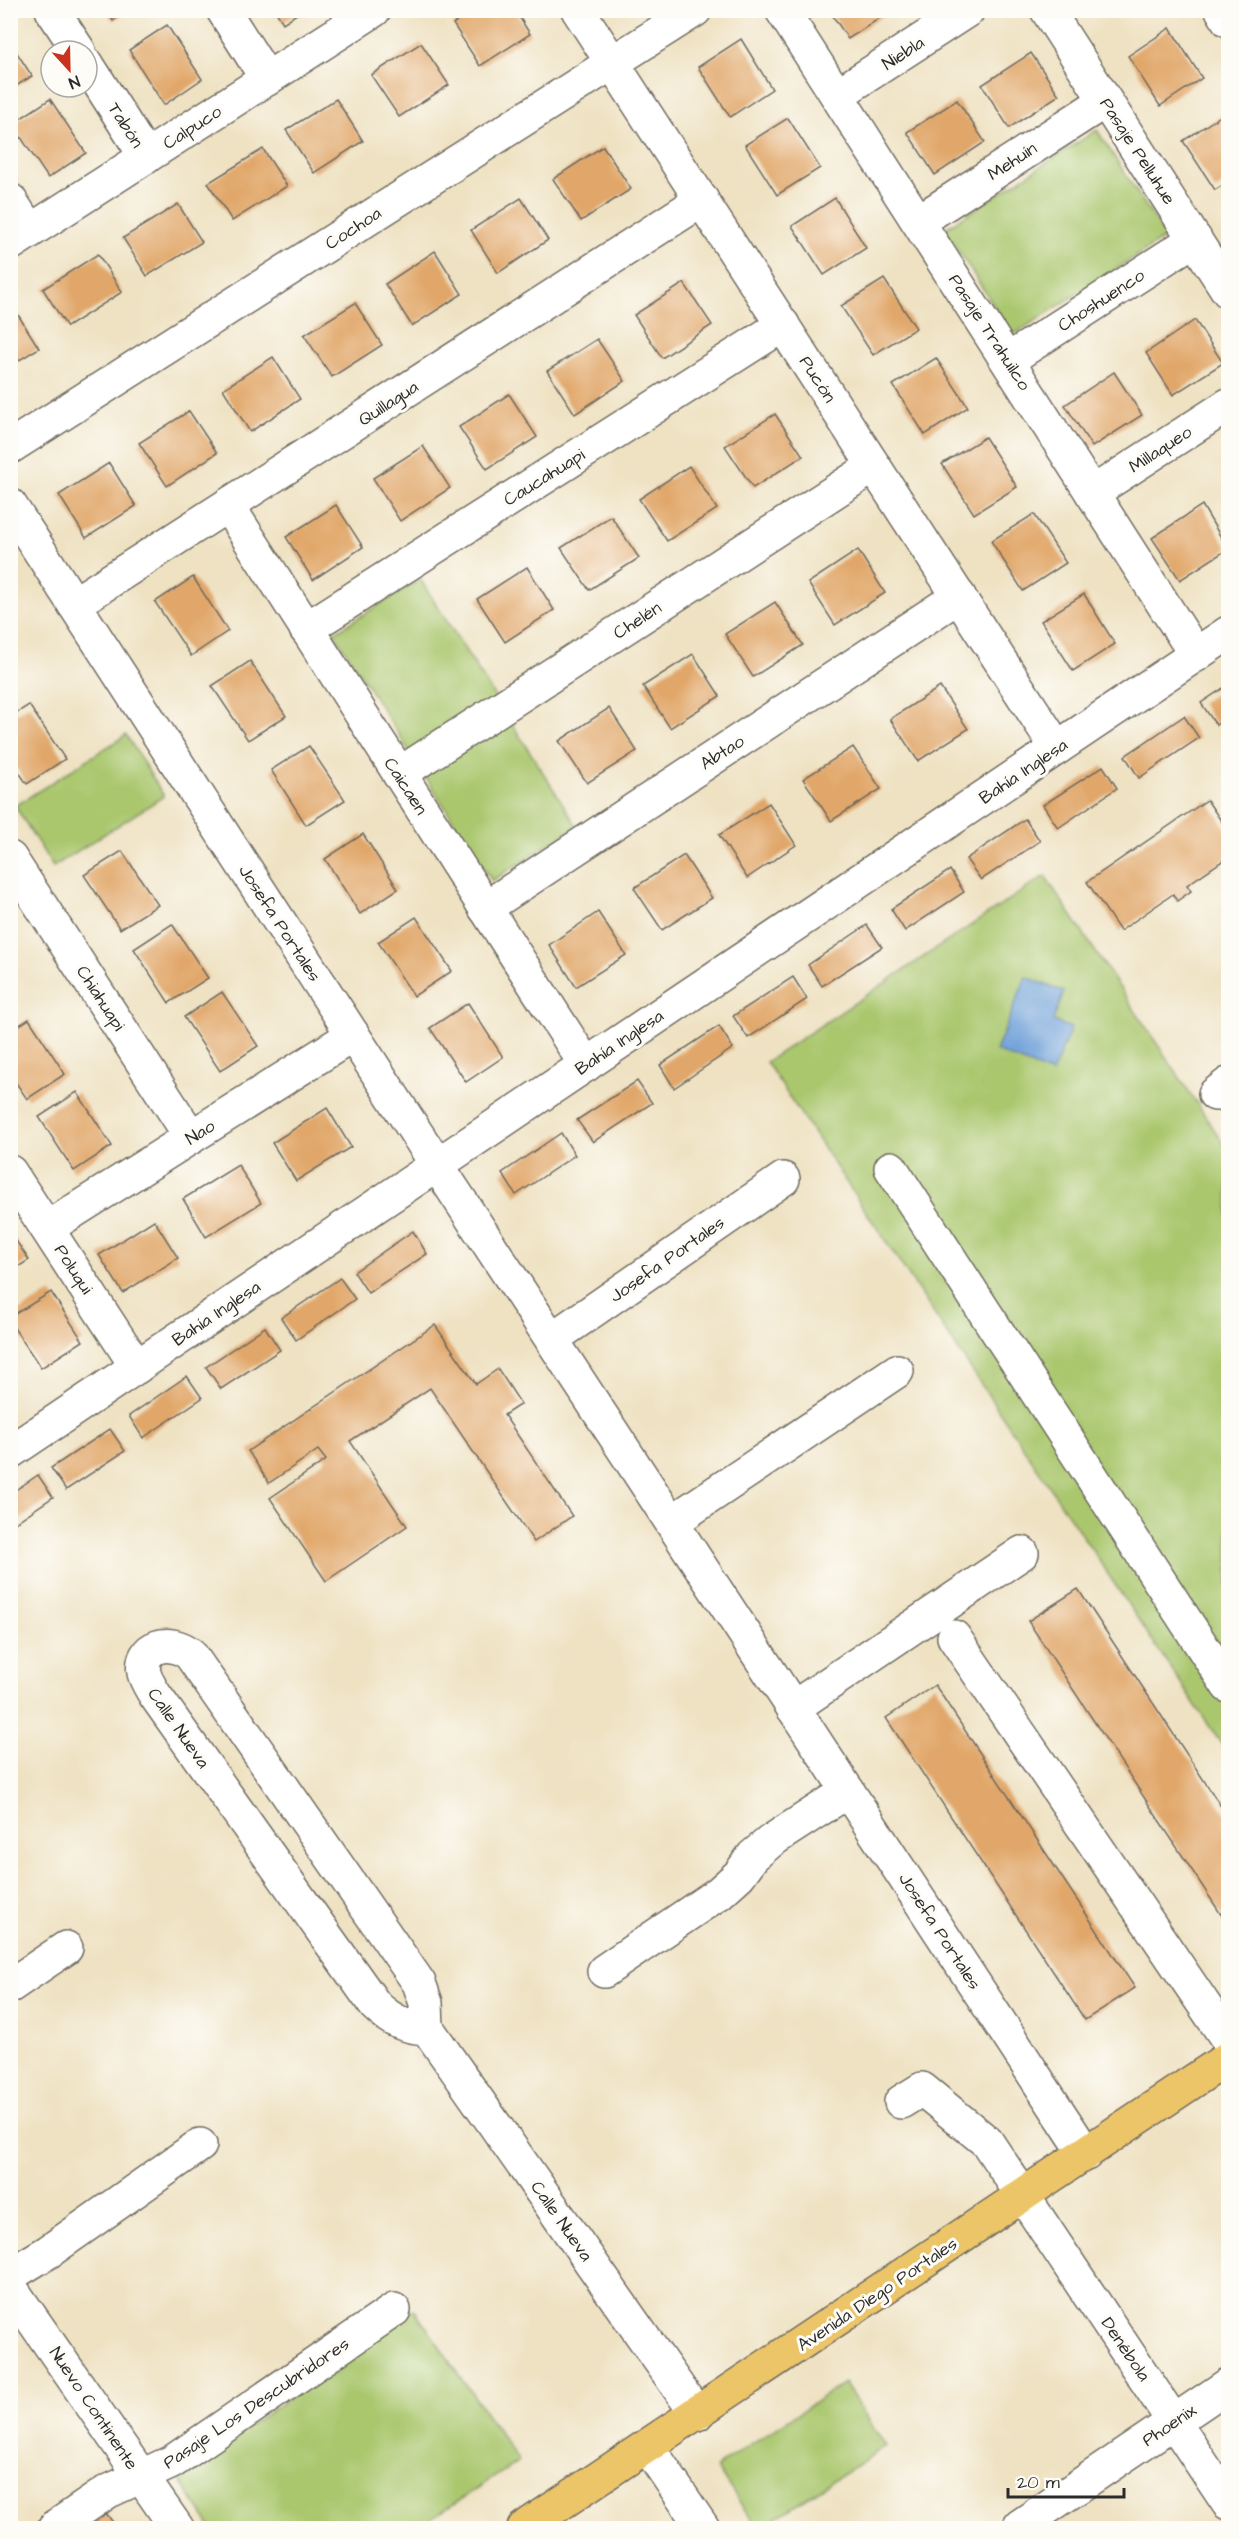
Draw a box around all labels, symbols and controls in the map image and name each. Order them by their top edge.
street label: Niebla [877,30,929,76]
north arrow [39,39,99,99]
text: N [65,70,83,94]
street label: Pasaje Pelluhue [1094,93,1182,210]
street label: Tabón [102,98,150,153]
street label: Calpuco [158,99,227,156]
street label: Mehuín [983,136,1042,187]
street label: Cochoa [320,201,386,256]
street label: Choshuenco [1053,263,1150,338]
street label: Pasaje Trahuilco [942,269,1037,395]
street label: Pucón [793,351,842,408]
street label: Quillagua [353,375,424,433]
street label: Millaqueo [1124,420,1197,479]
street label: Caucahuapi [499,442,590,512]
street label: Chelén [608,596,666,645]
street label: Abtao [695,729,749,776]
street label: Bahía Inglesa [974,733,1073,811]
street label: Caicaen [378,753,433,820]
street label: Josefa Portales [232,860,327,987]
street label: Chiahuapi [70,961,131,1036]
street label: Bahía Inglesa [570,1004,669,1082]
street label: Nao [181,1114,220,1151]
street label: Josefa Portales [605,1210,730,1308]
street label: Poluqui [48,1240,99,1299]
street label: Bahía Inglesa [167,1275,266,1353]
street label: Calle Nueva [142,1683,216,1774]
street label: Josefa Portales [892,1868,987,1995]
street label: Calle Nueva [525,2176,599,2267]
street label: Avenida Diego Portales [792,2231,963,2358]
street label: Denébola [1095,2312,1156,2386]
street label: Pasaje Los Descubridores [158,2332,354,2475]
street label: Nuevo Continente [43,2342,144,2475]
street label: Phoenix [1137,2398,1202,2453]
scale bar [1008,2461,1124,2499]
text: 20 m [1017,2470,1060,2495]

